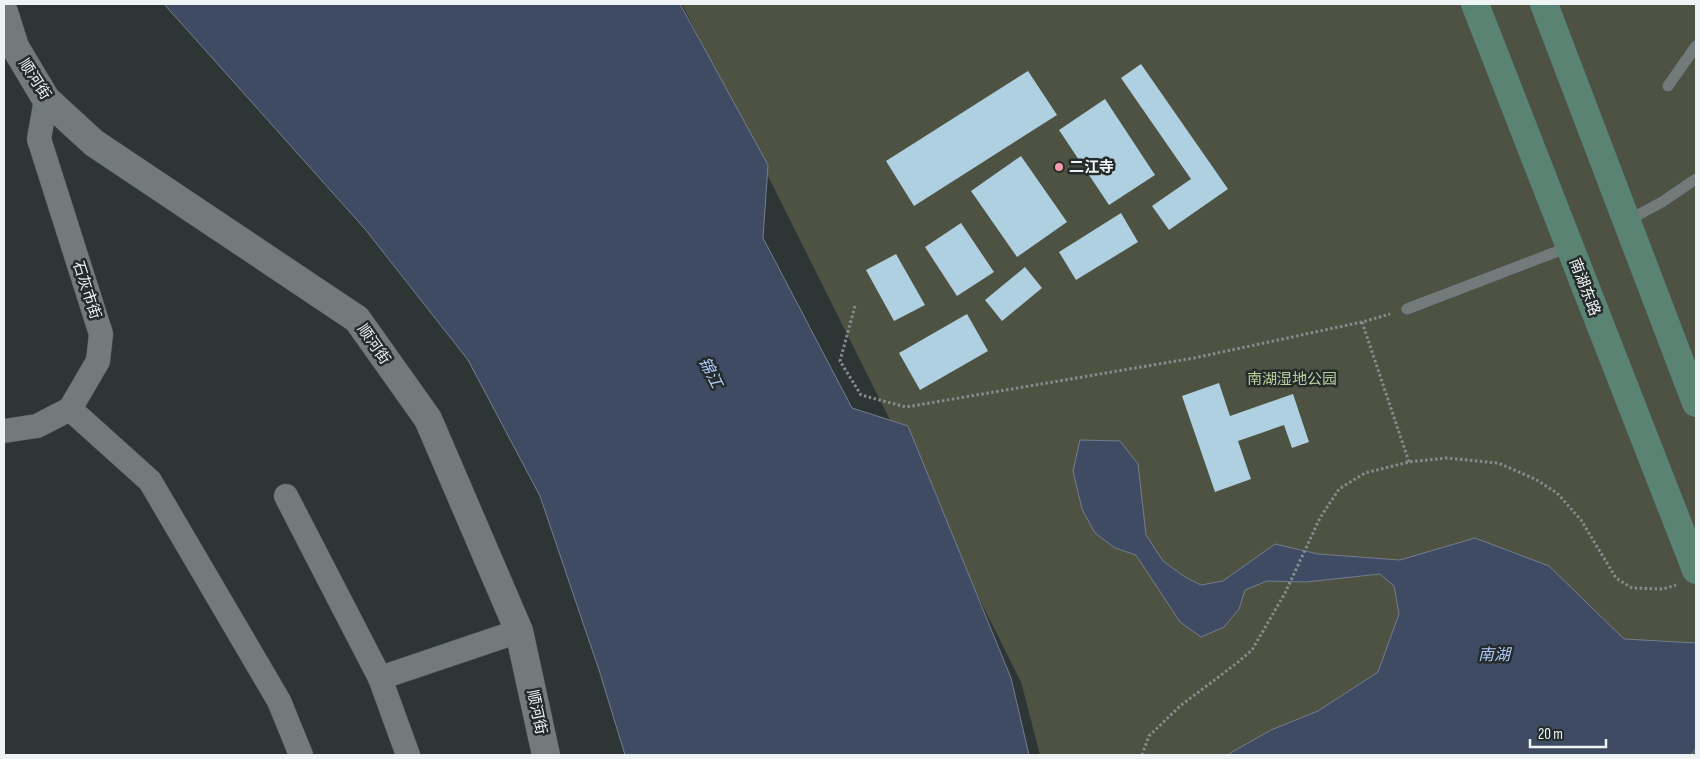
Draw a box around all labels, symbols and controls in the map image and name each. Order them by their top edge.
street label: 顺河街 [14,55,55,103]
place label: 二江寺 [1069,158,1114,177]
marker: 二江寺 [1053,161,1065,173]
street label: 南湖东路 [1565,256,1604,319]
street label: 石灰市街 [68,259,105,322]
street label: 顺河街 [353,320,394,368]
water label: 锦江 [694,354,726,393]
park label: 南湖湿地公园 [1247,370,1337,389]
water label: 南湖 [1478,646,1513,665]
street label: 顺河街 [523,688,550,736]
scale bar [1530,716,1606,748]
text: 20 m [1538,725,1563,744]

